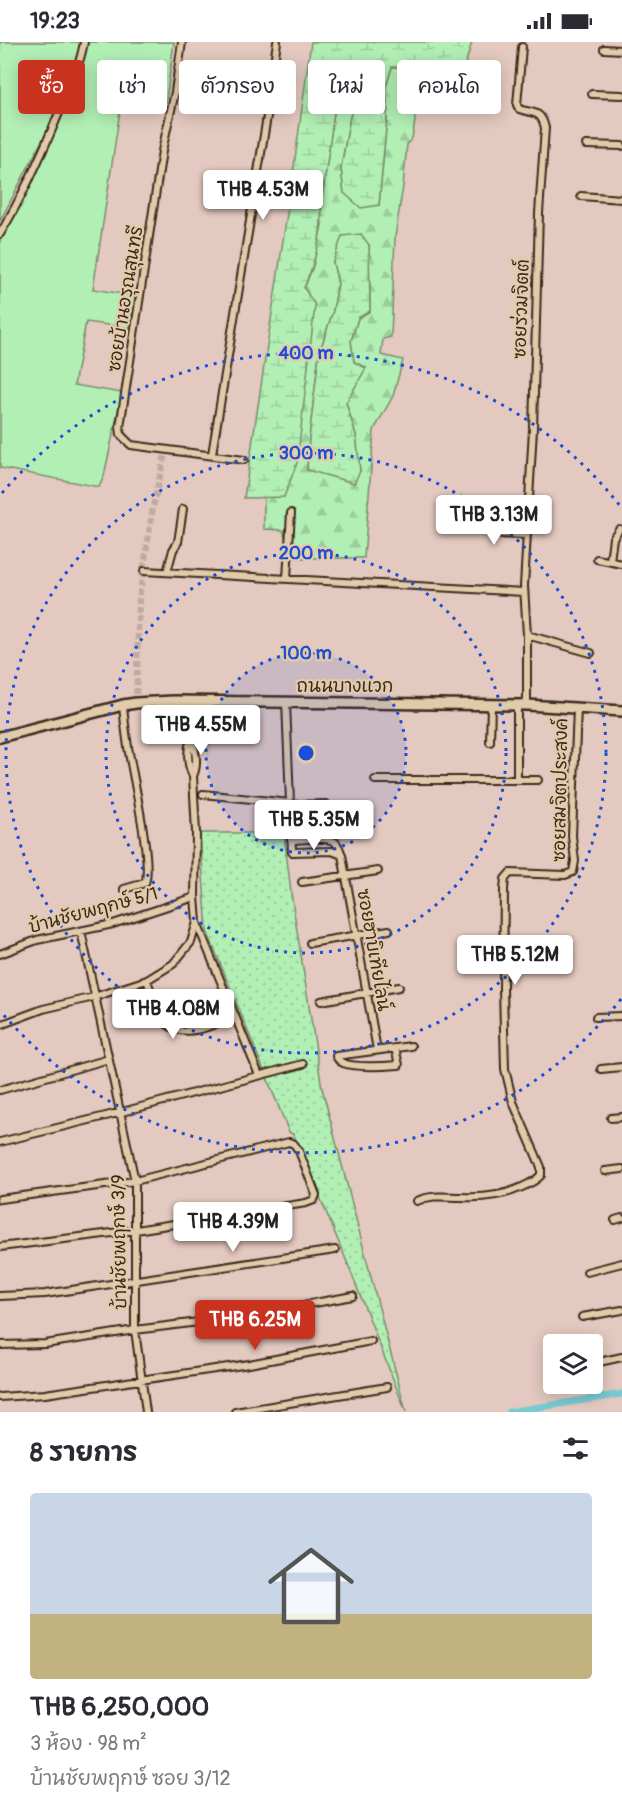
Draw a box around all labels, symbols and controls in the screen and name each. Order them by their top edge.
text: 19:23 [30,7,80,35]
chip: ซื้อ [18,60,85,114]
chip: เช่า [97,60,167,114]
chip: ตัวกรอง [179,60,296,114]
chip: ใหม่ [308,60,385,114]
chip: คอนโด [397,60,501,114]
pin: THB 4.53M [194,170,332,221]
text: THB 4.53M [217,177,309,202]
street label: ซอยบ้านอรุณสุนทรี [102,224,150,374]
street label: ซอยร่วมจิตต์ [506,259,535,359]
text: 400 m [279,342,333,365]
text: 300 m [279,442,333,465]
pin: THB 3.13M [425,495,563,546]
text: THB 3.13M [450,502,538,527]
text: 200 m [279,542,333,565]
text: 100 m [280,642,332,665]
street label: ถนนบางแวก [297,675,393,698]
pin: THB 4.55M [132,705,270,756]
text: THB 4.55M [155,712,247,737]
street label: ซอยสมจิตประสงค์ [546,718,573,862]
centre of rings [296,743,316,763]
pin: THB 5.35M [245,800,383,851]
text: THB 5.35M [268,807,360,832]
street label: บ้านชัยพฤกษ์ 5/1 [25,880,160,939]
street label: ซอยฮาบิเทียไลน์ [351,887,398,1013]
pin: THB 5.12M [446,935,584,986]
text: THB 5.12M [471,942,559,967]
pin: THB 4.08M [104,989,242,1040]
text: THB 4.08M [126,996,220,1021]
street label: บ้านชัยพฤกษ์ 3/9 [105,1174,132,1310]
pin: THB 4.39M [164,1202,302,1253]
text: THB 4.39M [187,1209,279,1234]
pin: THB 6.25M [186,1300,324,1351]
text: THB 6.25M [209,1307,301,1332]
map controls [543,1334,603,1394]
button: layers [543,1334,603,1394]
icon: filters [559,1432,592,1465]
text: 8 รายการ [30,1437,138,1469]
icon: home [257,1532,365,1640]
text: THB 6,250,000 [30,1691,209,1723]
text: 3 ห้อง · 98 m² [30,1731,147,1756]
text: บ้านชัยพฤกษ์ ซอย 3/12 [30,1766,231,1791]

